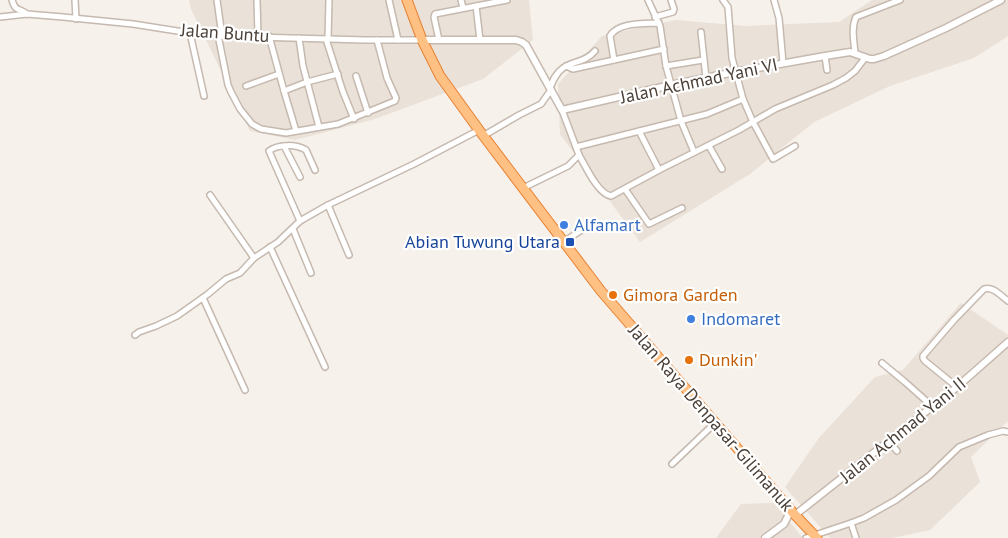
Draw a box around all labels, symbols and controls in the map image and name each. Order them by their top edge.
street label: Jalan Buntu [179,18,270,47]
street label: Jalan Achmad Yani VI [617,53,780,109]
place label: Alfamart [574,213,641,236]
marker: Alfamart [558,219,570,231]
place label: Abian Tuwung Utara [405,230,560,253]
marker: Abian Tuwung Utara [564,236,576,248]
place label: Gimora Garden [623,283,738,306]
marker: Gimora Garden [607,289,619,301]
place label: Indomaret [701,307,780,330]
marker: Indomaret [685,313,697,325]
street label: Jalan Raya Denpasar-Gilimanuk [623,319,799,516]
place label: Dunkin' [699,348,758,371]
marker: Dunkin' [683,354,695,366]
street label: Jalan Achmad Yani II [834,372,970,488]

